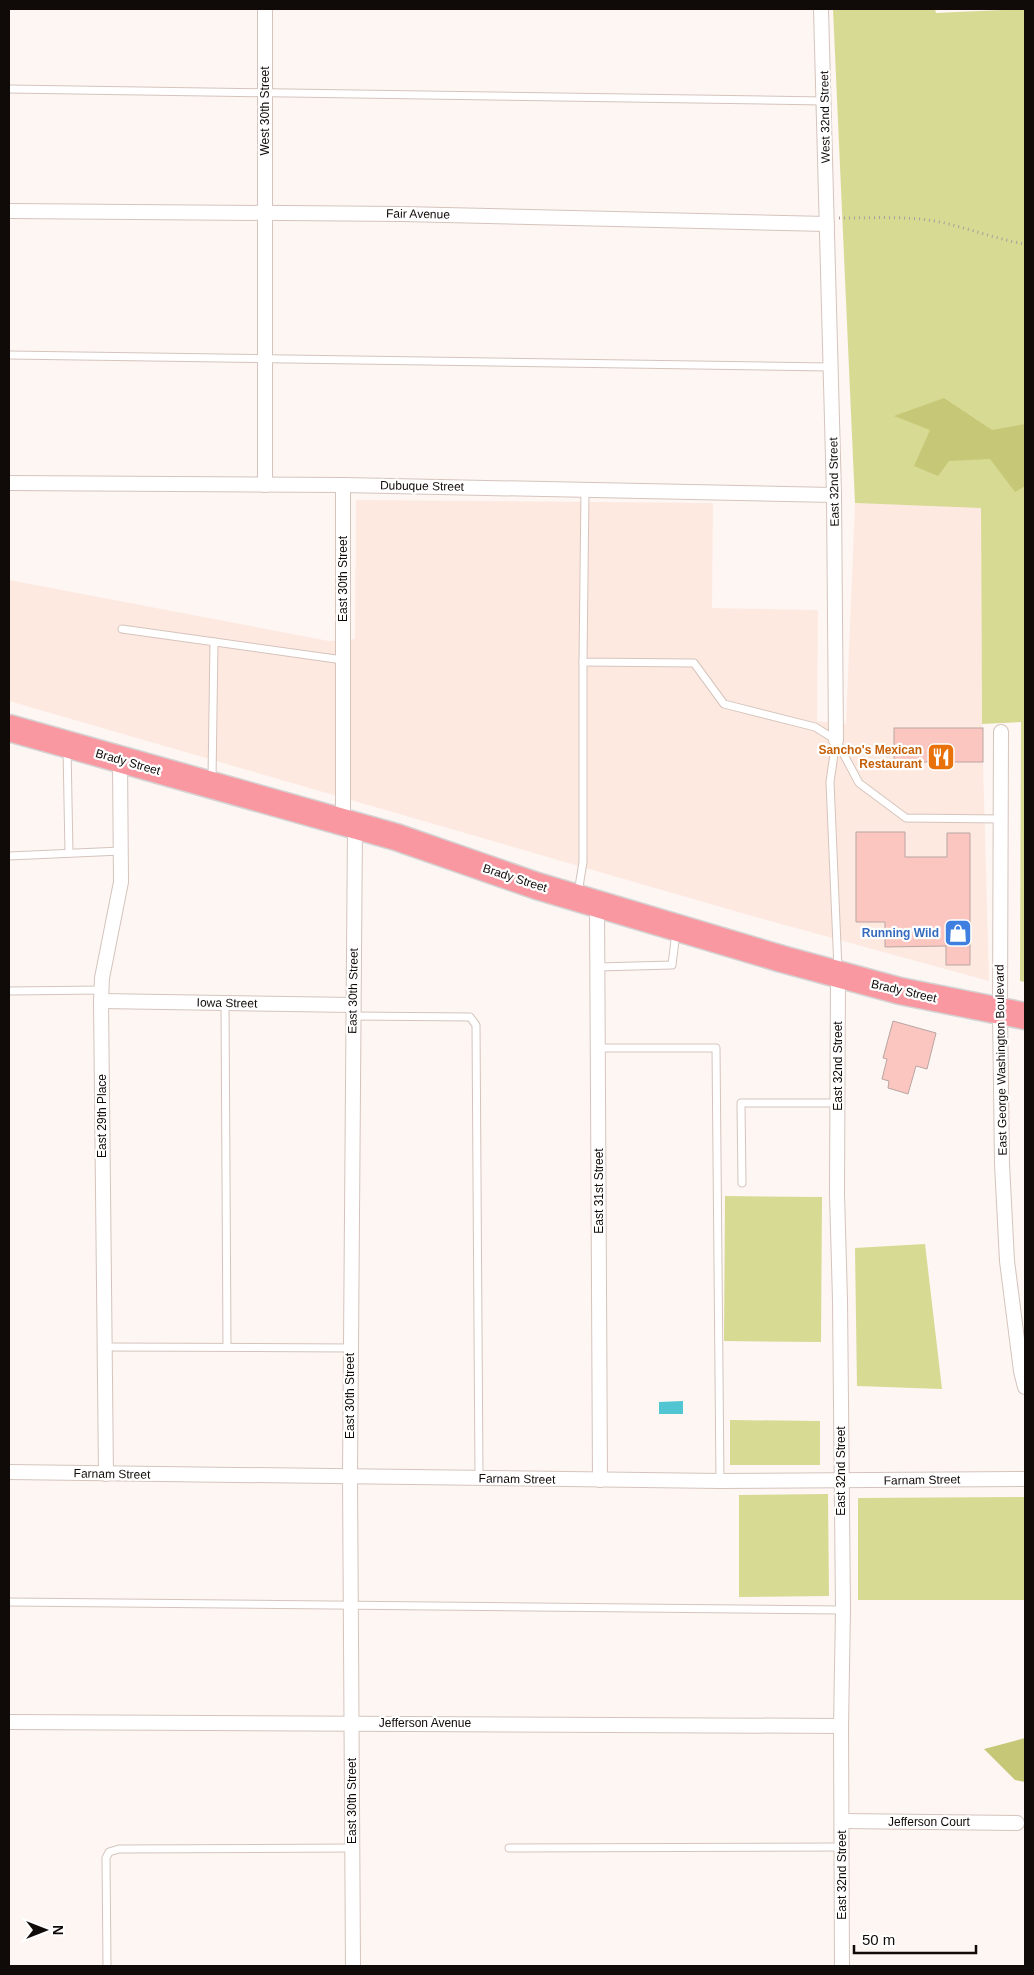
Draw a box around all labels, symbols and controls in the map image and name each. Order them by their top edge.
street label: West 30th Street [258,66,272,156]
street label: West 32nd Street [817,70,833,163]
street label: Fair Avenue [386,206,450,222]
street label: East 32nd Street [826,437,842,527]
street label: Dubuque Street [380,478,465,494]
street label: East 30th Street [336,535,350,622]
restaurant icon: Sancho's Mexican Restaurant [926,742,956,772]
place label: Sancho's Mexican Restaurant [818,743,922,771]
street label: Brady Street [94,746,163,778]
street label: Brady Street [481,861,550,895]
shop icon: Running Wild [943,918,973,948]
place label: Running Wild [862,926,939,940]
street label: East 30th Street [345,947,361,1034]
street label: East George Washington Boulevard [992,964,1010,1156]
street label: Brady Street [870,977,939,1005]
street label: Iowa Street [197,995,258,1011]
street label: East 32nd Street [831,1021,845,1111]
street label: East 29th Place [95,1074,109,1158]
street label: East 31st Street [592,1148,606,1234]
street label: East 30th Street [343,1352,357,1439]
street label: East 32nd Street [834,1426,848,1516]
street label: Farnam Street [74,1466,151,1482]
street label: Farnam Street [479,1471,556,1487]
street label: Farnam Street [884,1472,961,1488]
street label: Jefferson Avenue [379,1716,471,1730]
street label: East 30th Street [345,1757,359,1844]
street label: Jefferson Court [888,1815,971,1829]
street label: East 32nd Street [835,1830,849,1920]
north arrow [20,1905,70,1955]
scale bar [854,1922,976,1954]
text: N [50,1925,66,1935]
text: 50 m [862,1931,895,1948]

